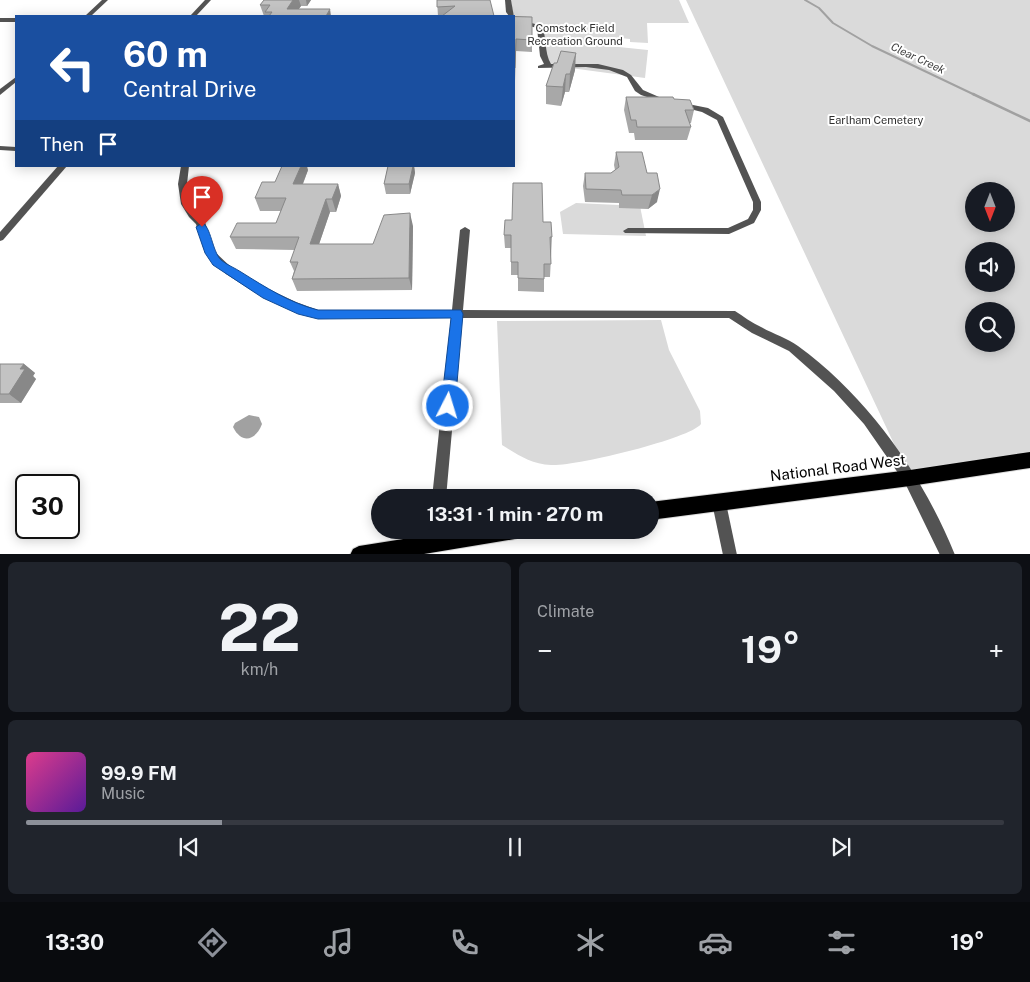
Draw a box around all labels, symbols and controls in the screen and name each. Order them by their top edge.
park label: Comstock Field Recreation Ground [527,22,623,47]
text: 60 m [123,34,208,75]
icon: left [40,35,105,100]
water label: Clear Creek [889,40,947,76]
text: Central Drive [123,76,256,102]
park label: Earlham Cemetery [829,114,924,126]
icon: arrive [94,130,122,158]
text: Then [40,133,84,155]
pin [181,176,223,227]
north arrow [965,182,1015,232]
map controls [965,182,1015,352]
icon: arrive [188,183,216,211]
button: sound [965,242,1015,292]
button: search [965,302,1015,352]
position arrow [421,379,473,431]
street label: National Road West [769,451,907,484]
speed limit sign: 30 [15,474,80,539]
text: 13:31 · 1 min · 270 m [427,503,603,525]
text: 22 [218,589,301,666]
text: Climate [537,602,594,621]
text: 19° [741,627,800,672]
text: − [537,634,553,667]
text: + [988,634,1004,667]
text: km/h [241,660,278,679]
text: 99.9 FM [101,762,177,784]
text: Music [101,784,145,803]
icon: previous [175,833,203,861]
icon: pause [501,833,529,861]
icon: next [827,833,855,861]
icon: directions [195,925,230,960]
icon: music [321,925,356,960]
icon: phone [447,925,482,960]
icon: climate [573,925,608,960]
icon: car [698,925,733,960]
icon: filters [824,925,859,960]
text: 13:30 [45,929,104,955]
text: 19° [950,929,985,955]

